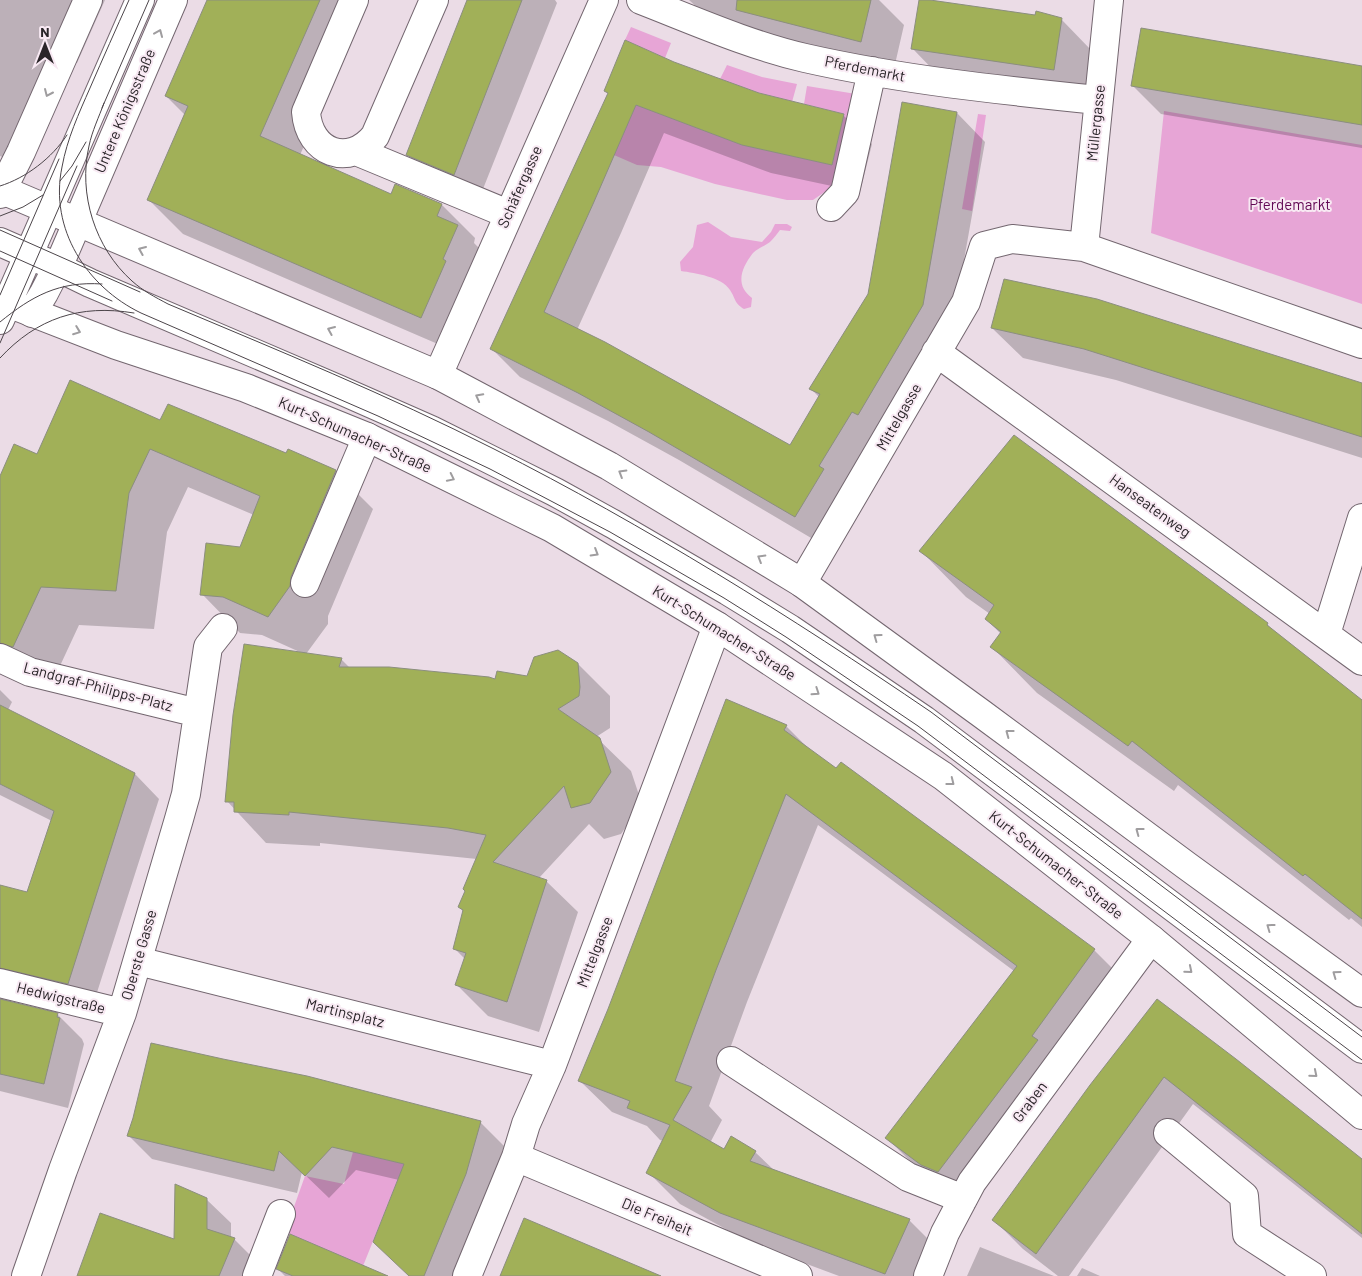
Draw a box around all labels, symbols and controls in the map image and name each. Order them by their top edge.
north arrow [20,20,70,70]
text: N [40,23,50,40]
one-way arrow [152,29,163,38]
street label: Untere Königsstraße [90,46,158,175]
street label: Pferdemarkt [823,51,907,85]
street label: Müllergasse [1082,84,1108,162]
one-way arrow [43,88,54,97]
street label: Schäfergasse [493,143,545,230]
park label: Pferdemarkt [1249,195,1331,213]
one-way arrow [139,246,147,256]
one-way arrow [72,325,81,335]
one-way arrow [327,326,336,336]
street label: Mittelgasse [872,380,925,453]
street label: Kurt-Schumacher-Straße [276,392,435,476]
one-way arrow [475,393,484,403]
one-way arrow [618,470,627,480]
street label: Hanseatenweg [1106,470,1195,541]
one-way arrow [445,472,454,482]
one-way arrow [589,547,598,557]
one-way arrow [757,554,766,564]
street label: Kurt-Schumacher-Straße [650,581,799,684]
one-way arrow [874,635,883,643]
street label: Landgraf-Philipps-Platz [22,657,175,715]
one-way arrow [811,685,820,695]
one-way arrow [1006,731,1015,739]
one-way arrow [945,777,954,785]
street label: Kurt-Schumacher-Straße [986,806,1127,922]
one-way arrow [1136,828,1145,836]
street label: Oberste Gasse [117,907,160,1002]
street label: Mittelgasse [572,914,616,990]
one-way arrow [1266,924,1276,933]
one-way arrow [1183,965,1192,974]
one-way arrow [1332,971,1342,980]
street label: Hedwigstraße [15,977,107,1017]
street label: Martinsplatz [304,994,387,1031]
one-way arrow [1308,1069,1317,1078]
street label: Graben [1008,1077,1050,1125]
street label: Die Freiheit [619,1193,695,1239]

